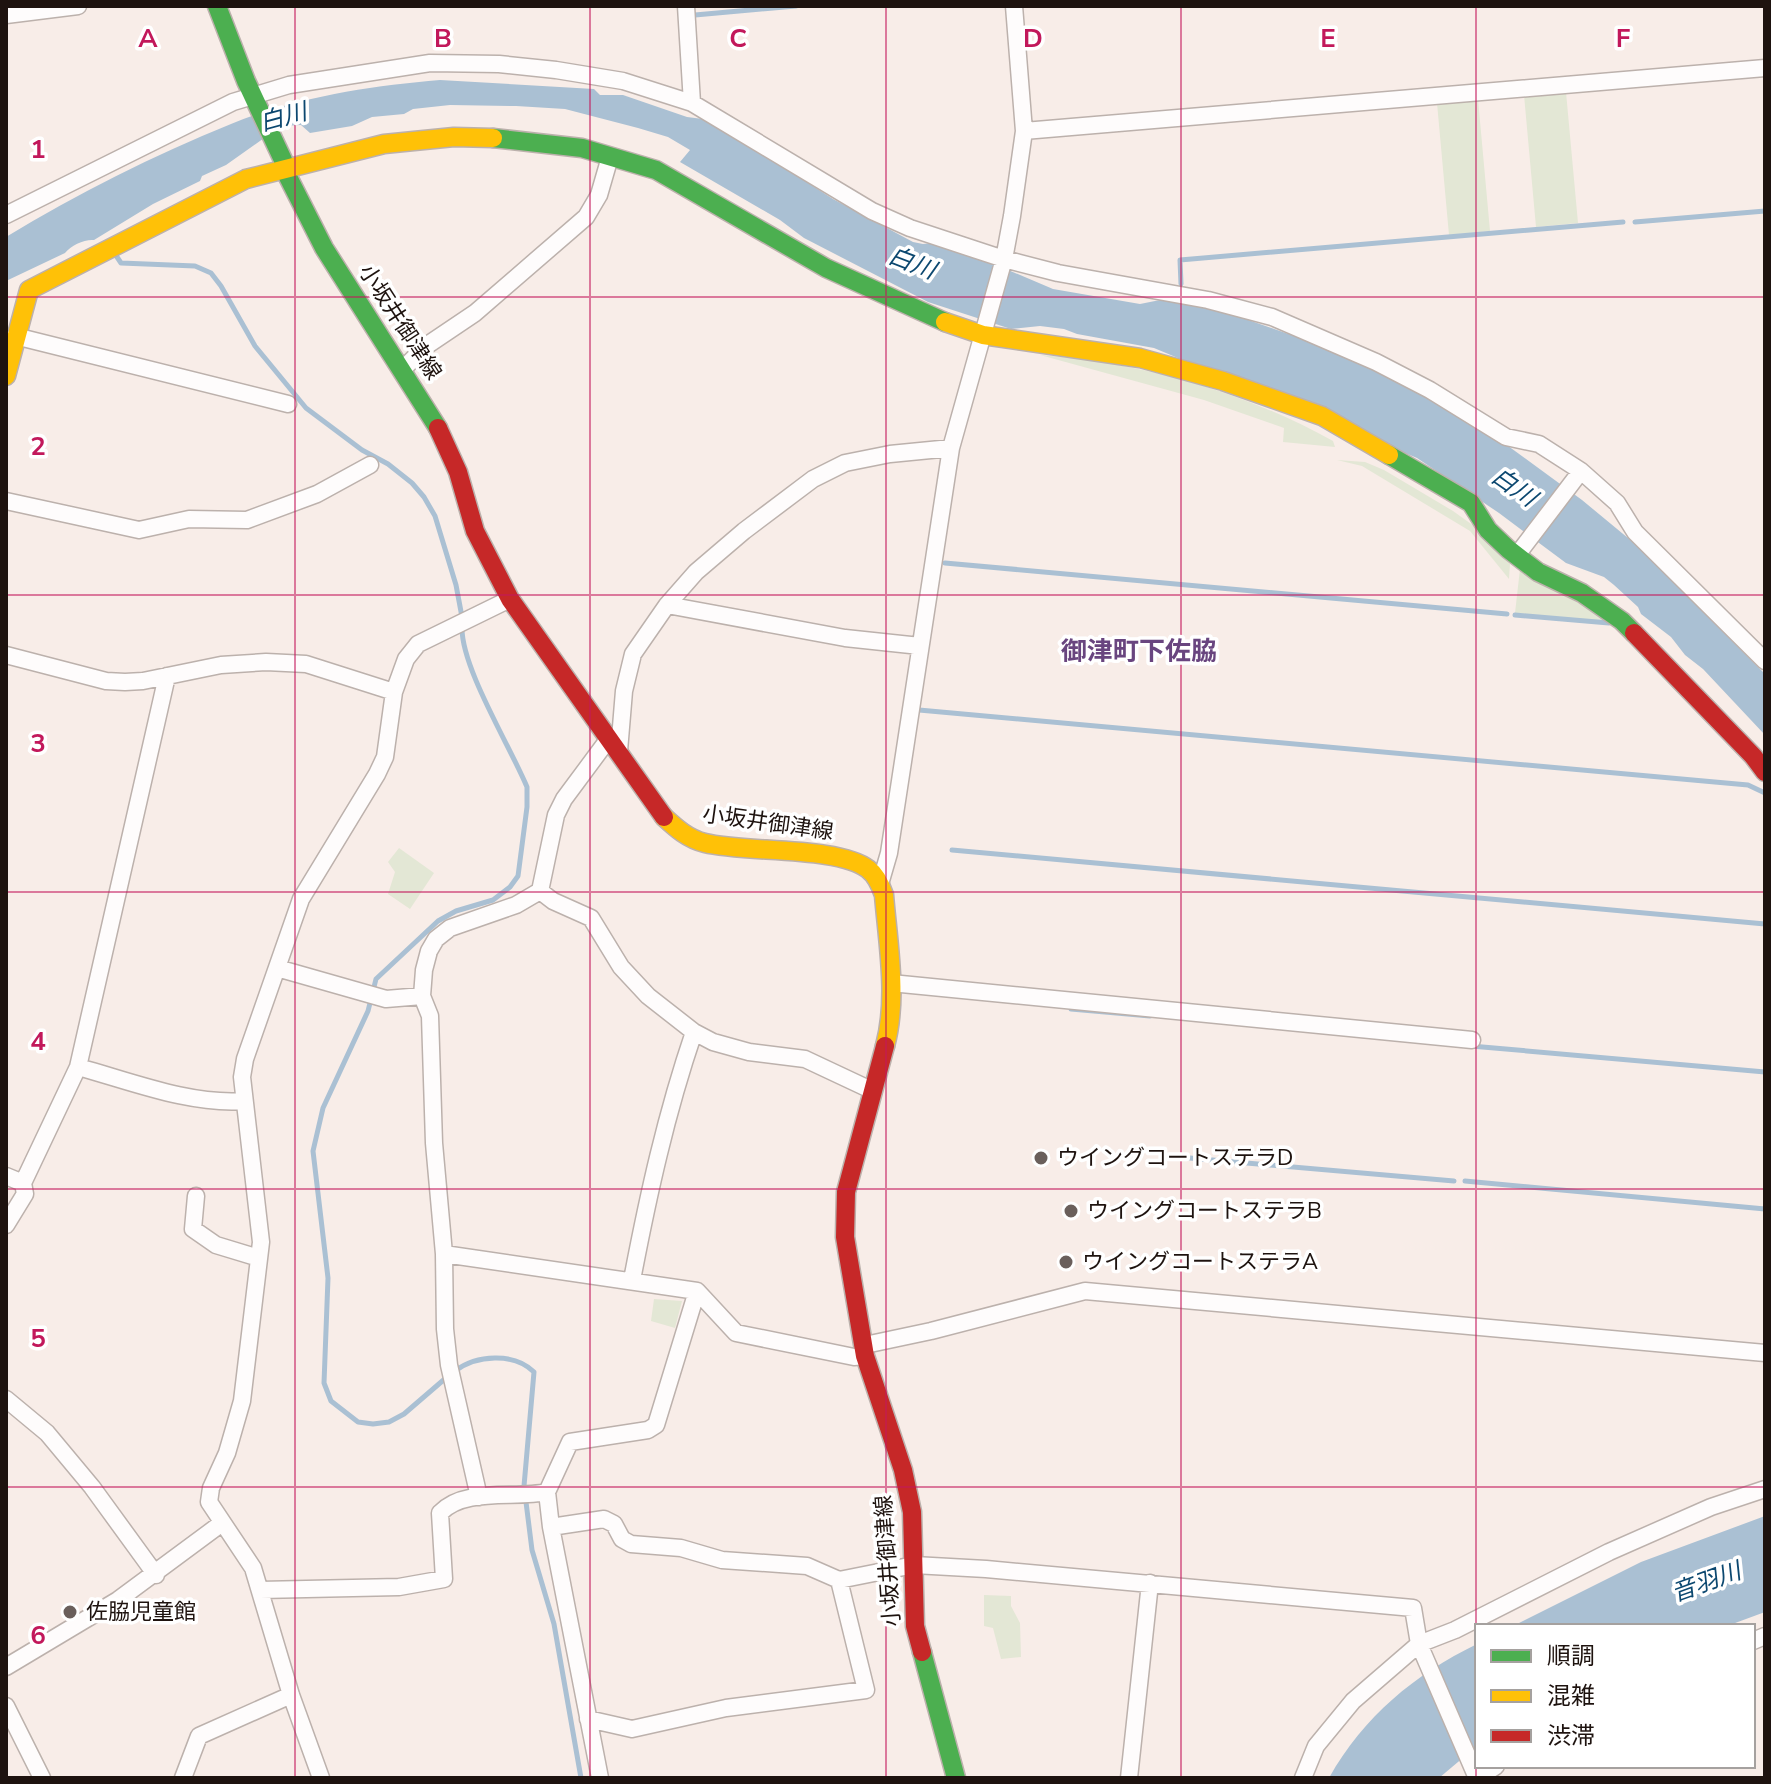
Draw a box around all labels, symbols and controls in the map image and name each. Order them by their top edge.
text: A [138,21,158,56]
text: B [434,21,452,56]
text: C [729,21,747,56]
text: D [1023,21,1043,56]
text: E [1320,21,1336,56]
text: F [1616,21,1630,56]
water label: 白川 [256,95,313,139]
text: 1 [30,132,46,167]
water label: 白川 [884,239,943,288]
street label: 小坂井御津線 [351,258,449,386]
text: 2 [30,429,46,464]
water label: 白川 [1485,460,1545,516]
district label: 御津町下佐脇 [1061,634,1217,669]
text: 3 [30,726,46,761]
street label: 小坂井御津線 [701,799,835,847]
text: 4 [30,1024,46,1059]
place label: ウイングコートステラD [1057,1143,1293,1173]
marker: ウイングコートステラD [1032,1149,1050,1167]
place label: ウイングコートステラB [1087,1196,1322,1226]
marker: ウイングコートステラB [1062,1202,1080,1220]
place label: ウイングコートステラA [1082,1247,1318,1277]
marker: ウイングコートステラA [1057,1253,1075,1271]
text: 5 [30,1321,46,1356]
street label: 小坂井御津線 [868,1494,908,1628]
water label: 音羽川 [1667,1554,1748,1609]
place label: 佐脇児童館 [86,1597,196,1627]
marker: 佐脇児童館 [61,1603,79,1621]
text: 6 [30,1618,46,1653]
legend [1475,1624,1755,1768]
text: 順調 [1547,1640,1595,1672]
text: 混雑 [1547,1680,1595,1712]
text: 渋滞 [1547,1720,1595,1752]

